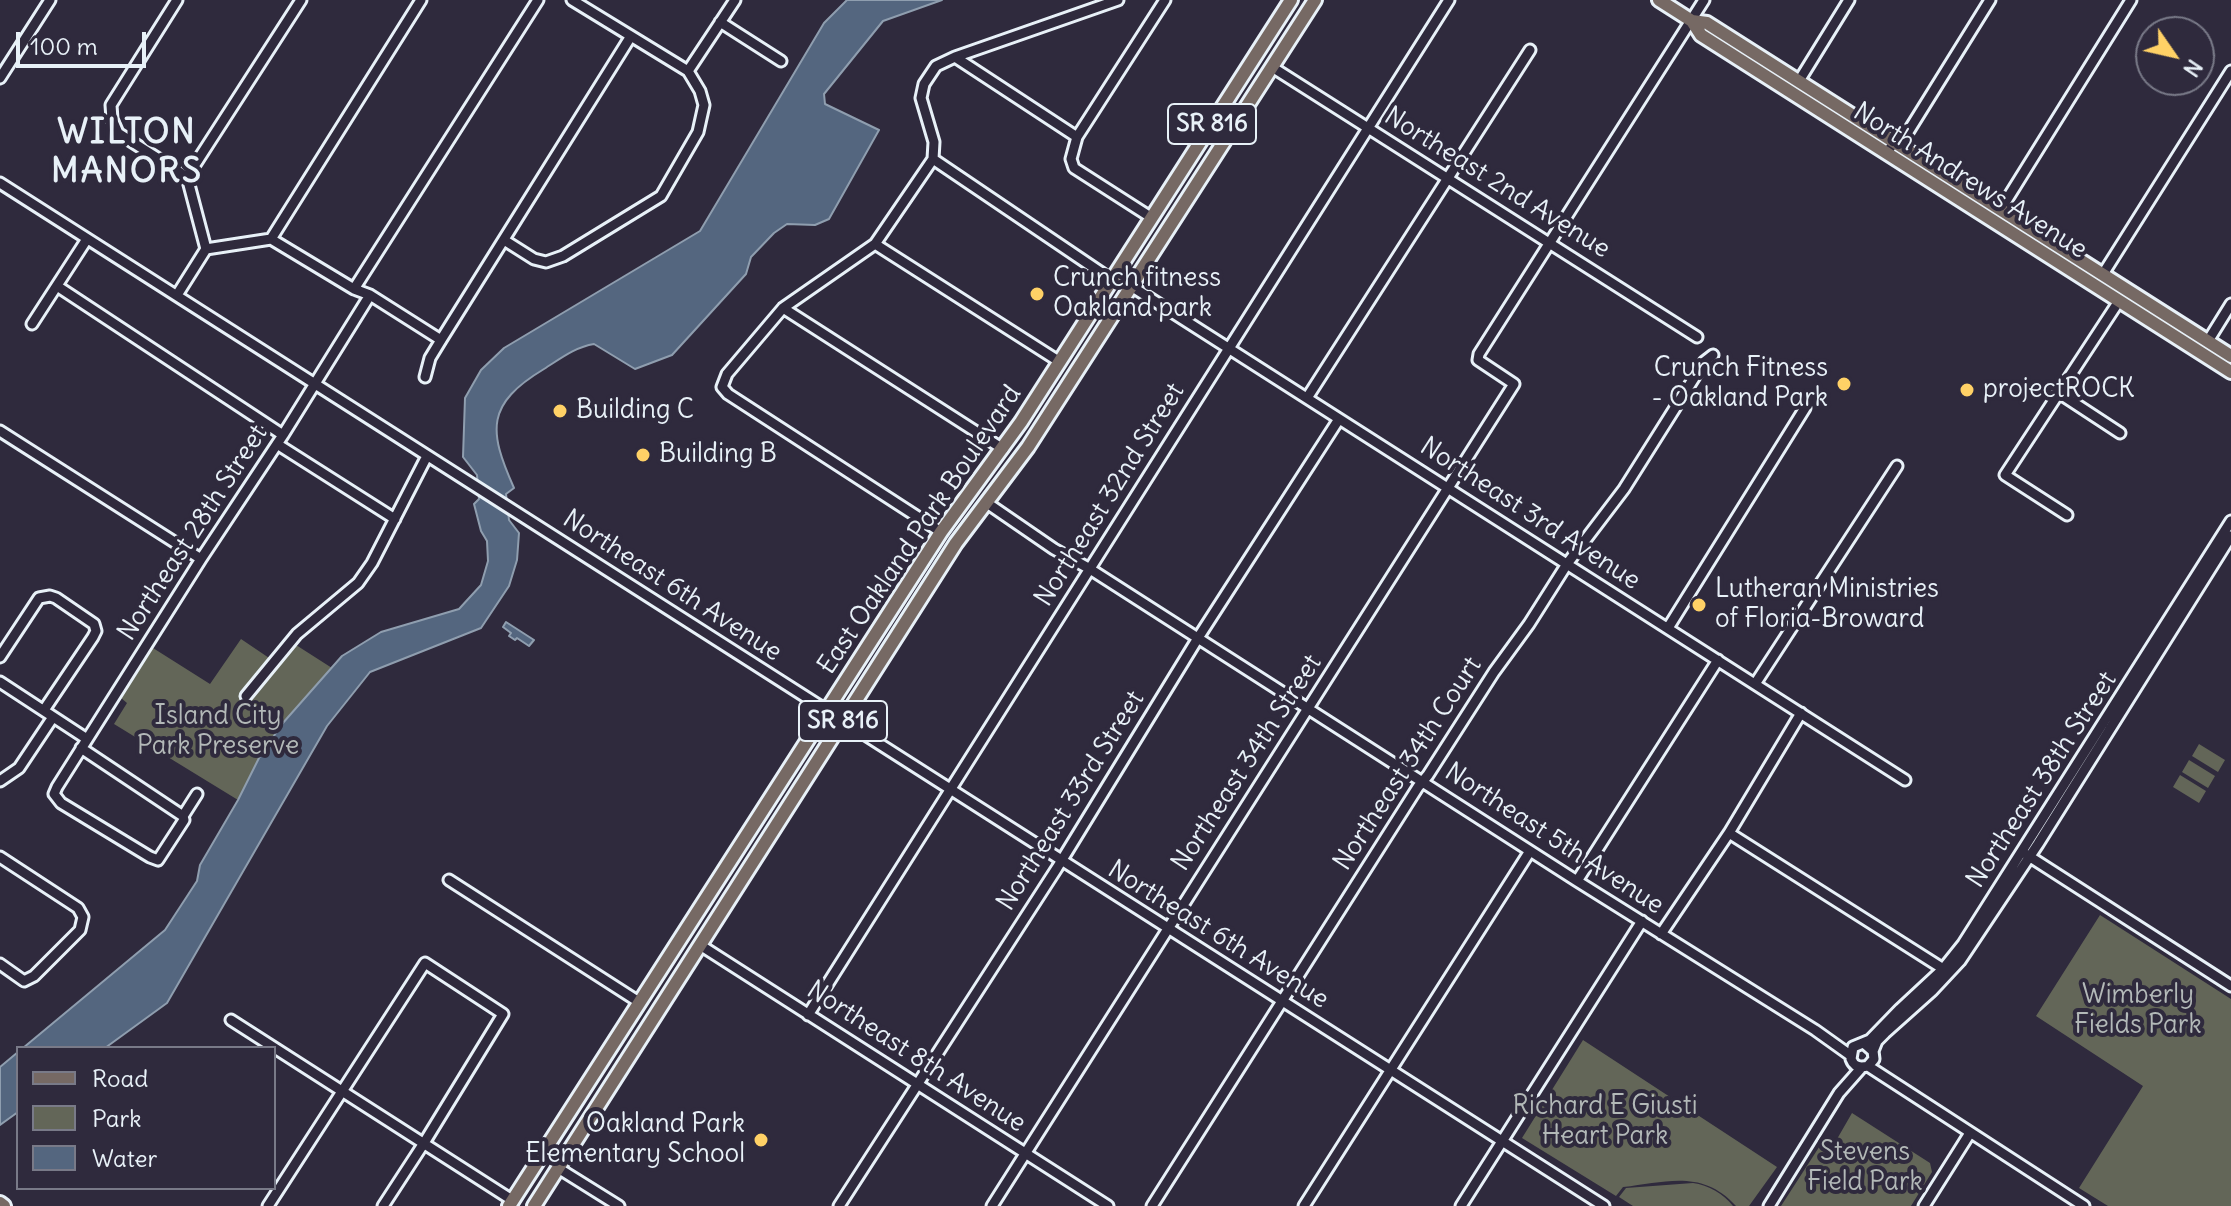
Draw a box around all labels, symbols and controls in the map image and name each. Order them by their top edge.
scale bar [20,16,150,66]
north arrow [2135,16,2215,96]
text: 100 m [30,31,98,61]
text: N [2177,54,2209,82]
street label: North Andrews Avenue [1848,96,2092,266]
street label: Northeast 2nd Avenue [1378,101,1616,265]
road number: SR 816 [1168,104,1256,144]
district label: WILTON MANORS [51,113,203,192]
place label: Crunch fitness Oakland park [1053,263,1221,324]
marker: Crunch fitness Oakland park [1028,285,1046,303]
place label: Crunch Fitness - Oakland Park [1652,353,1828,414]
place label: projectROCK [1983,374,2134,406]
marker: Crunch Fitness - Oakland Park [1835,375,1853,393]
street label: Northeast 32nd Street [1029,378,1191,612]
street label: East Oakland Park Boulevard [812,380,1028,680]
marker: projectROCK [1958,381,1976,399]
place label: Building C [576,395,694,427]
marker: Building C [551,402,569,420]
street label: Northeast 28th Street [112,419,274,647]
street label: Northeast 3rd Avenue [1414,431,1646,597]
place label: Building B [659,439,777,471]
marker: Building B [634,446,652,464]
street label: Northeast 6th Avenue [557,504,787,668]
place label: Lutheran Ministries of Floria-Broward [1715,574,1939,636]
marker: Lutheran Ministries of Floria-Broward [1690,596,1708,614]
street label: Northeast 34th Street [1165,649,1329,877]
street label: Northeast 34th Court [1327,651,1489,877]
street label: Northeast 38th Street [1960,666,2124,894]
street label: Northeast 33rd Street [991,685,1151,917]
park label: Island City Park Preserve [137,701,299,762]
road number: SR 816 [799,701,887,741]
street label: Northeast 5th Avenue [1439,757,1669,921]
street label: Northeast 6th Avenue [1102,854,1334,1016]
street label: Northeast 8th Avenue [801,975,1031,1139]
park label: Wimberly Fields Park [2074,980,2202,1042]
legend [16,1046,276,1190]
text: Road [92,1063,148,1093]
park label: Richard E Giusti Heart Park [1513,1091,1697,1152]
text: Park [92,1103,142,1133]
place label: Oakland Park Elementary School [525,1109,745,1170]
marker: Oakland Park Elementary School [752,1131,770,1149]
park label: Stevens Field Park [1807,1137,1923,1198]
text: Water [92,1143,157,1173]

